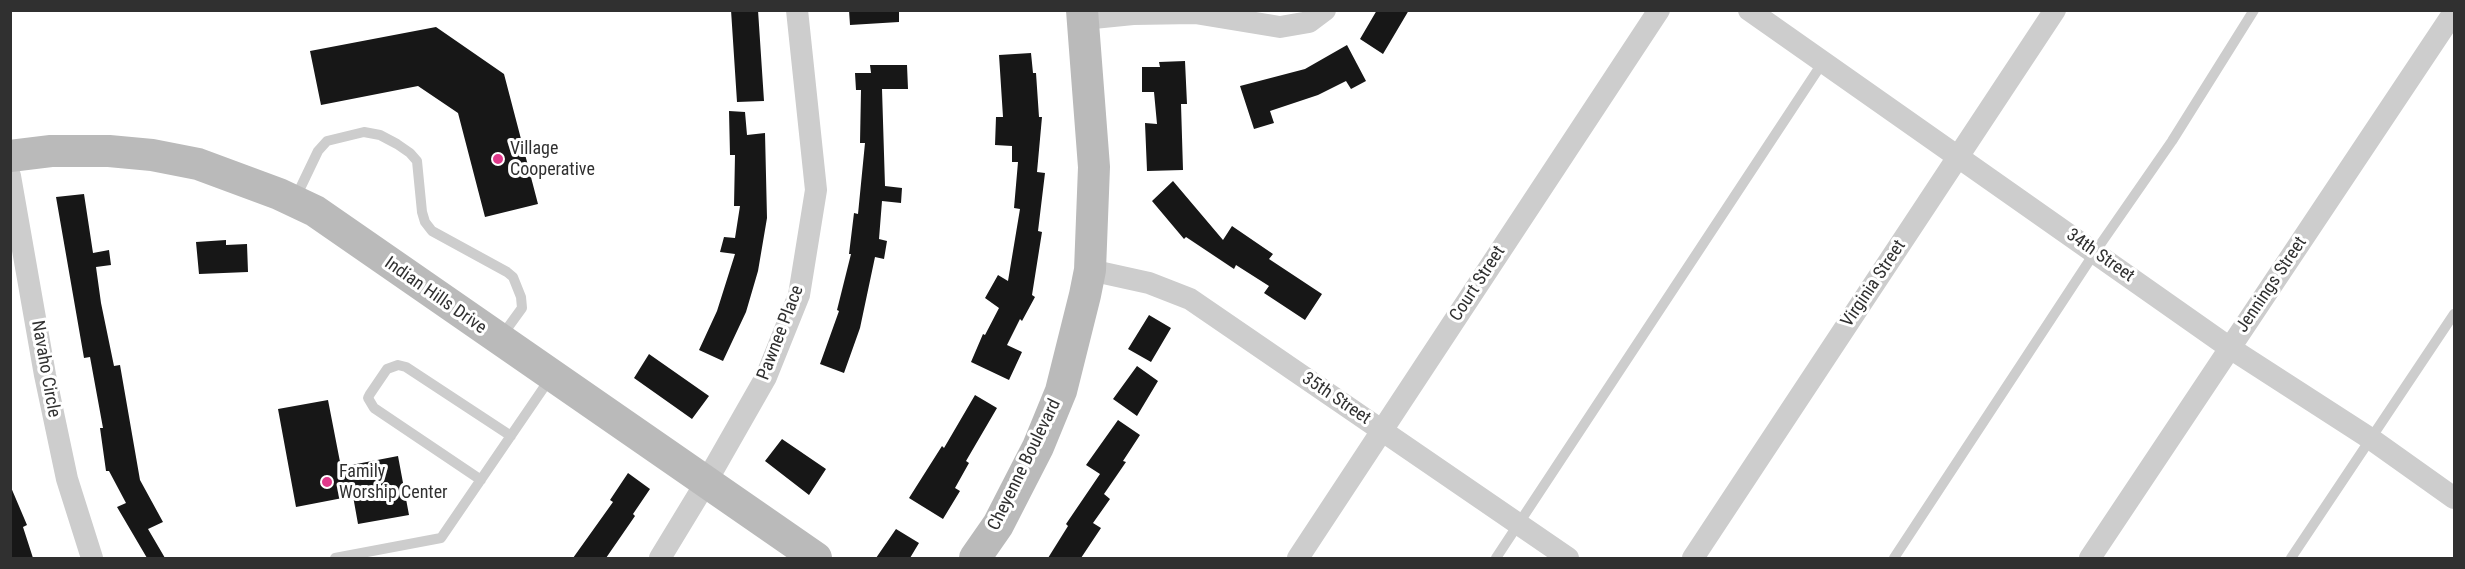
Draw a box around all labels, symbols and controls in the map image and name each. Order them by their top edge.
place label: Village Cooperative [510,138,595,180]
marker: Village Cooperative [491,152,505,166]
street label: 34th Street [2062,225,2138,287]
street label: Jennings Street [2232,233,2312,337]
street label: Virginia Street [1837,236,1911,332]
street label: Court Street [1446,242,1510,326]
street label: Indian Hills Drive [380,253,490,339]
street label: Pawnee Place [753,283,809,383]
street label: Navaho Circle [26,319,64,419]
street label: 35th Street [1298,368,1374,430]
street label: Cheyenne Boulevard [984,396,1066,534]
place label: Family Worship Center [339,461,448,504]
marker: Family Worship Center [320,475,334,489]

